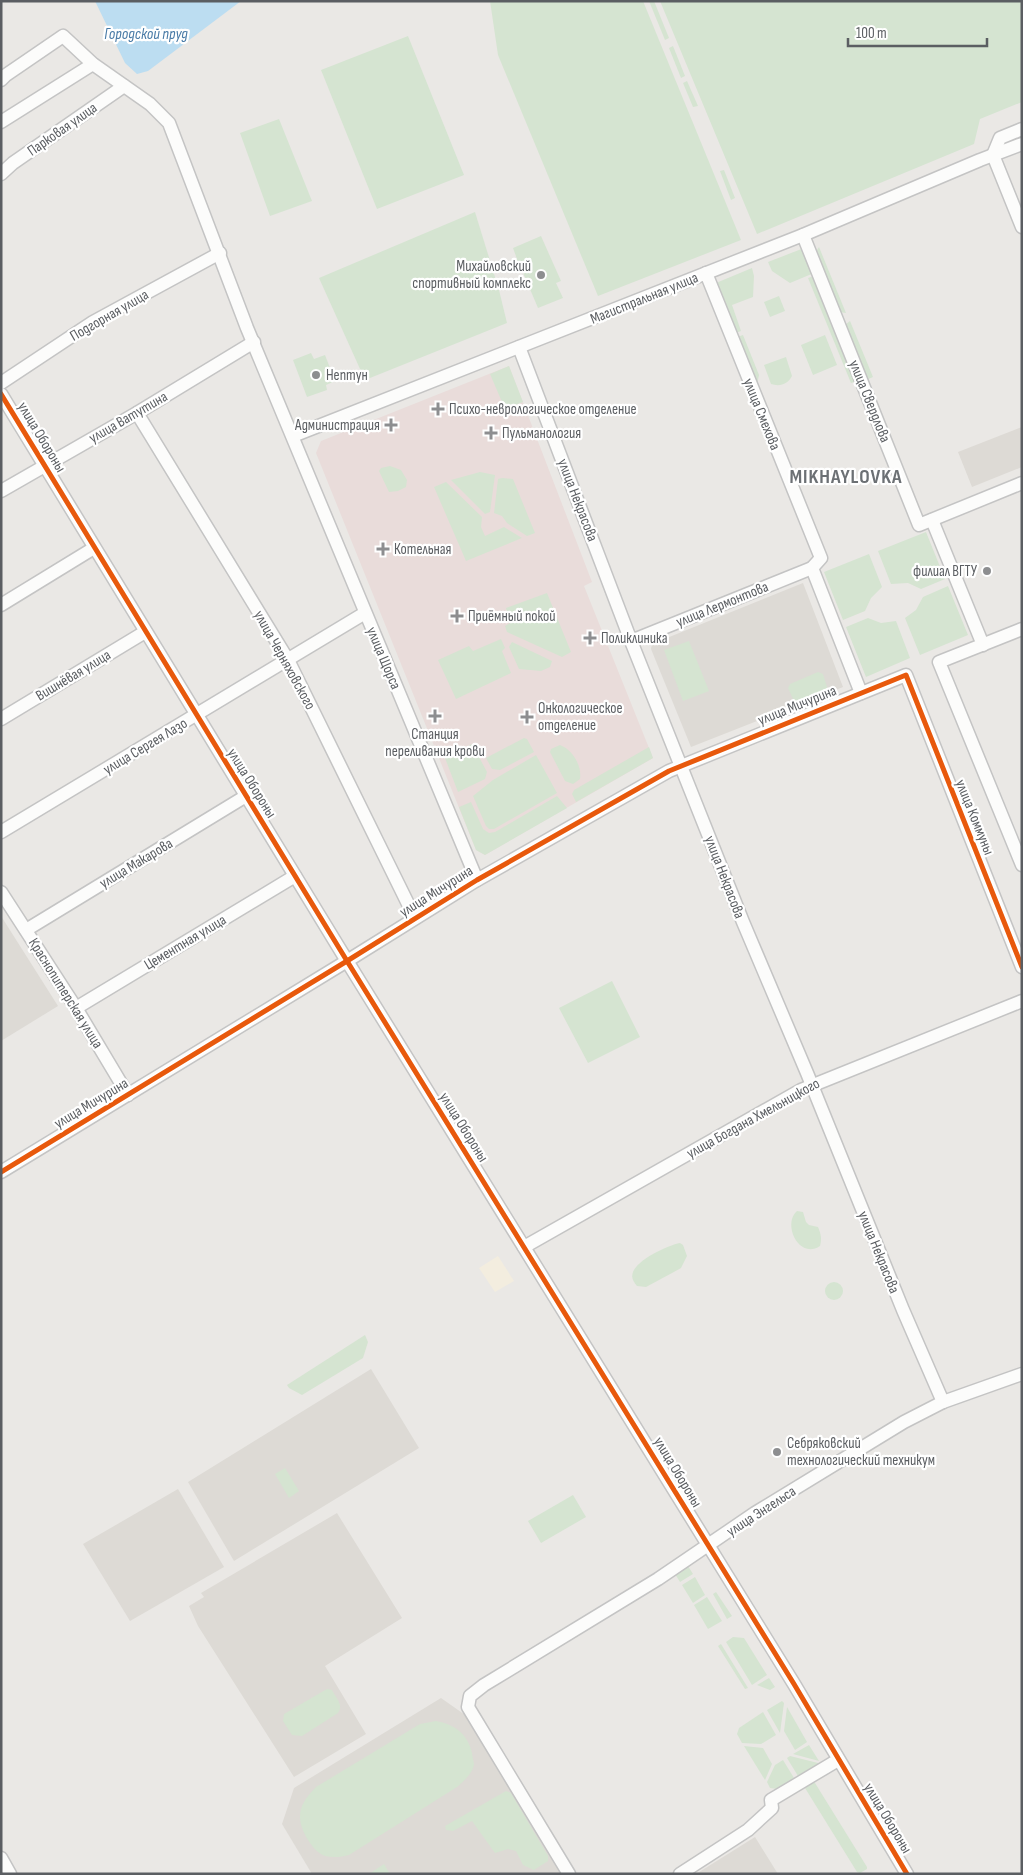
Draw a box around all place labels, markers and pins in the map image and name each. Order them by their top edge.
place label: Михайловский спортивный комплекс [412,257,531,293]
marker: Михайловский спортивный комплекс [535,269,547,281]
place label: Нептун [326,366,368,385]
marker: Нептун [310,369,322,381]
place label: Психо-неврологическое отделение [449,400,637,419]
marker: Психо-неврологическое отделение [431,402,445,416]
place label: Администрация [294,416,380,435]
marker: Администрация [384,418,398,432]
place label: Пульманология [502,424,581,443]
marker: Пульманология [484,426,498,440]
place label: Котельная [394,540,452,559]
marker: Котельная [376,542,390,556]
place label: филиал ВГТУ [913,562,978,581]
marker: филиал ВГТУ [981,565,993,577]
place label: Приёмный покой [468,607,556,626]
marker: Приёмный покой [450,609,464,623]
place label: Поликлиника [601,629,668,648]
marker: Поликлиника [583,631,597,645]
place label: Онкологическое отделение [538,699,623,735]
marker: Станция переливания крови [428,709,442,723]
marker: Онкологическое отделение [520,710,534,724]
place label: Станция переливания крови [385,725,485,761]
place label: Себряковский технологический техникум [787,1434,935,1470]
marker: Себряковский технологический техникум [771,1446,783,1458]

